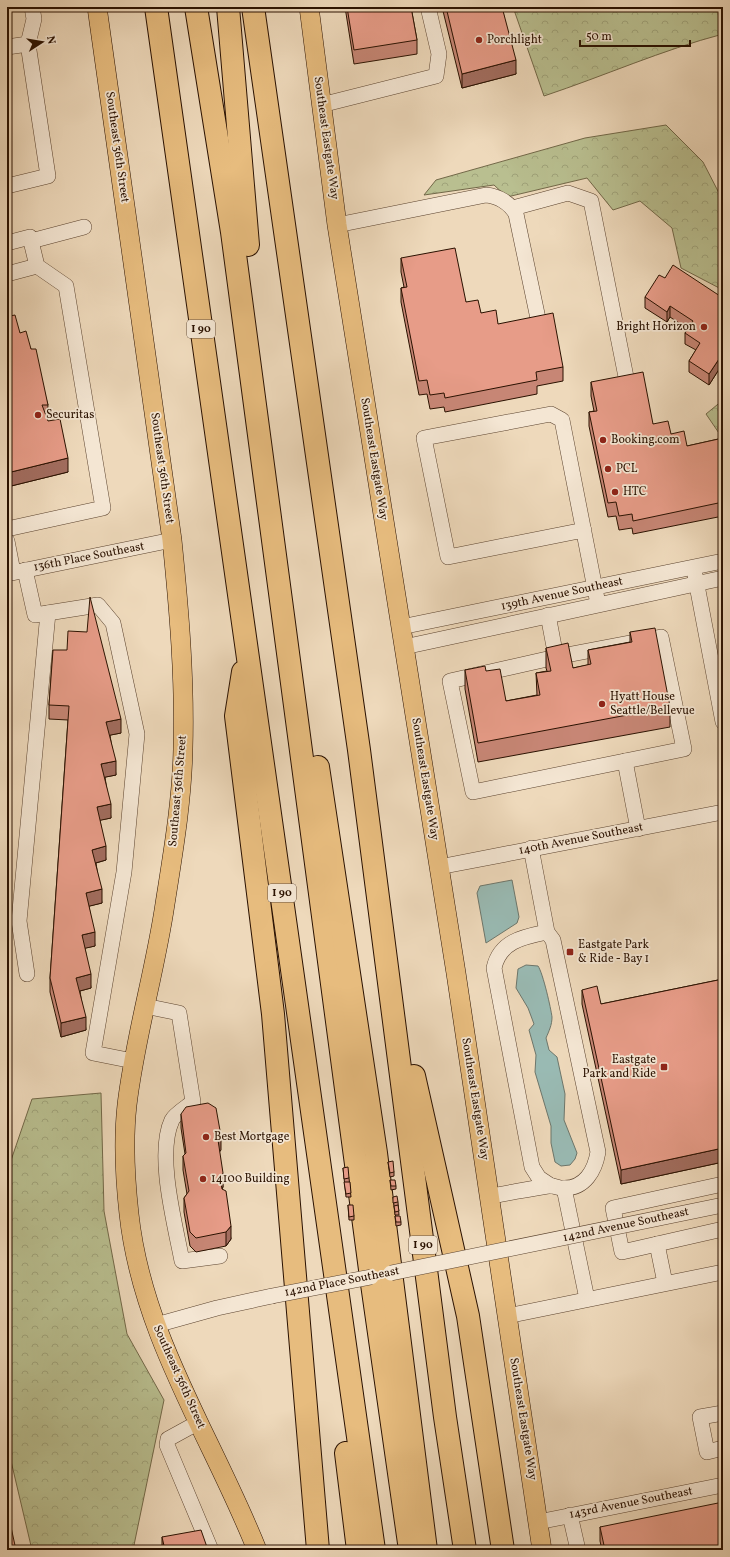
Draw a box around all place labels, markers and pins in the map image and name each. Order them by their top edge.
place label: Porchlight [487,32,542,48]
marker: Porchlight [474,35,484,45]
place label: Bright Horizon [616,319,696,335]
marker: Bright Horizon [699,322,709,332]
place label: Securitas [46,407,94,423]
marker: Securitas [33,410,43,420]
place label: Booking.com [611,432,680,448]
marker: Booking.com [598,435,608,445]
place label: PCL [616,461,638,477]
marker: PCL [603,464,613,474]
place label: HTC [623,484,647,500]
marker: HTC [610,487,620,497]
place label: Hyatt House Seattle/Bellevue [610,689,695,719]
marker: Hyatt House Seattle/Bellevue [597,699,607,709]
place label: Eastgate Park & Ride - Bay 1 [578,937,650,967]
marker: Eastgate Park & Ride - Bay 1 [565,947,575,957]
place label: Eastgate Park and Ride [582,1052,656,1082]
marker: Eastgate Park and Ride [659,1062,669,1072]
place label: Best Mortgage [214,1129,290,1145]
marker: Best Mortgage [201,1132,211,1142]
place label: 14100 Building [211,1171,290,1187]
marker: 14100 Building [198,1174,208,1184]

